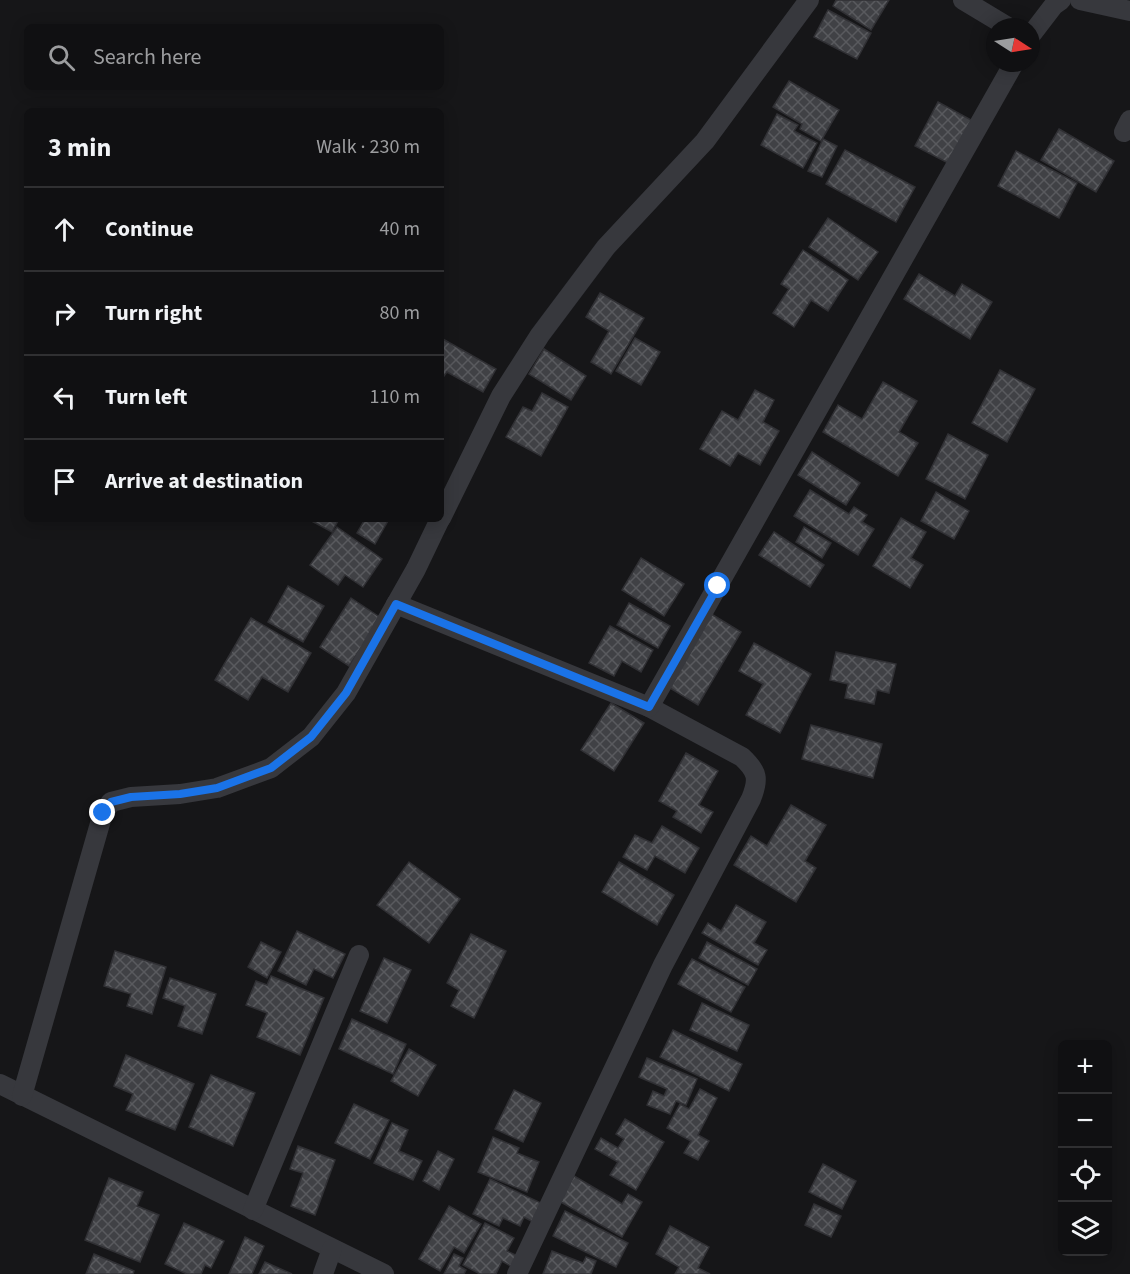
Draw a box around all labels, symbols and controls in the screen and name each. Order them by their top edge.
north arrow [986,18,1040,72]
search box [24,24,444,90]
icon: search [45,41,78,74]
text: Search here [93,41,201,73]
text: 3 min [48,129,111,166]
text: Walk · 230 m [316,133,420,161]
icon: ahead [48,213,81,246]
text: Continue [105,213,194,245]
text: 40 m [380,215,420,243]
icon: right [48,297,81,330]
text: Turn right [105,297,202,329]
text: 80 m [380,299,420,327]
icon: left [48,381,81,414]
text: Turn left [105,381,187,413]
text: 110 m [370,383,420,411]
icon: arrive [48,465,81,498]
text: Arrive at destination [105,465,303,497]
route start [704,572,730,598]
route end [89,799,115,825]
map controls [1058,1040,1112,1256]
button: + [1058,1040,1112,1094]
button: − [1058,1094,1112,1148]
button: locate [1058,1148,1112,1202]
button: layers [1058,1202,1112,1256]

